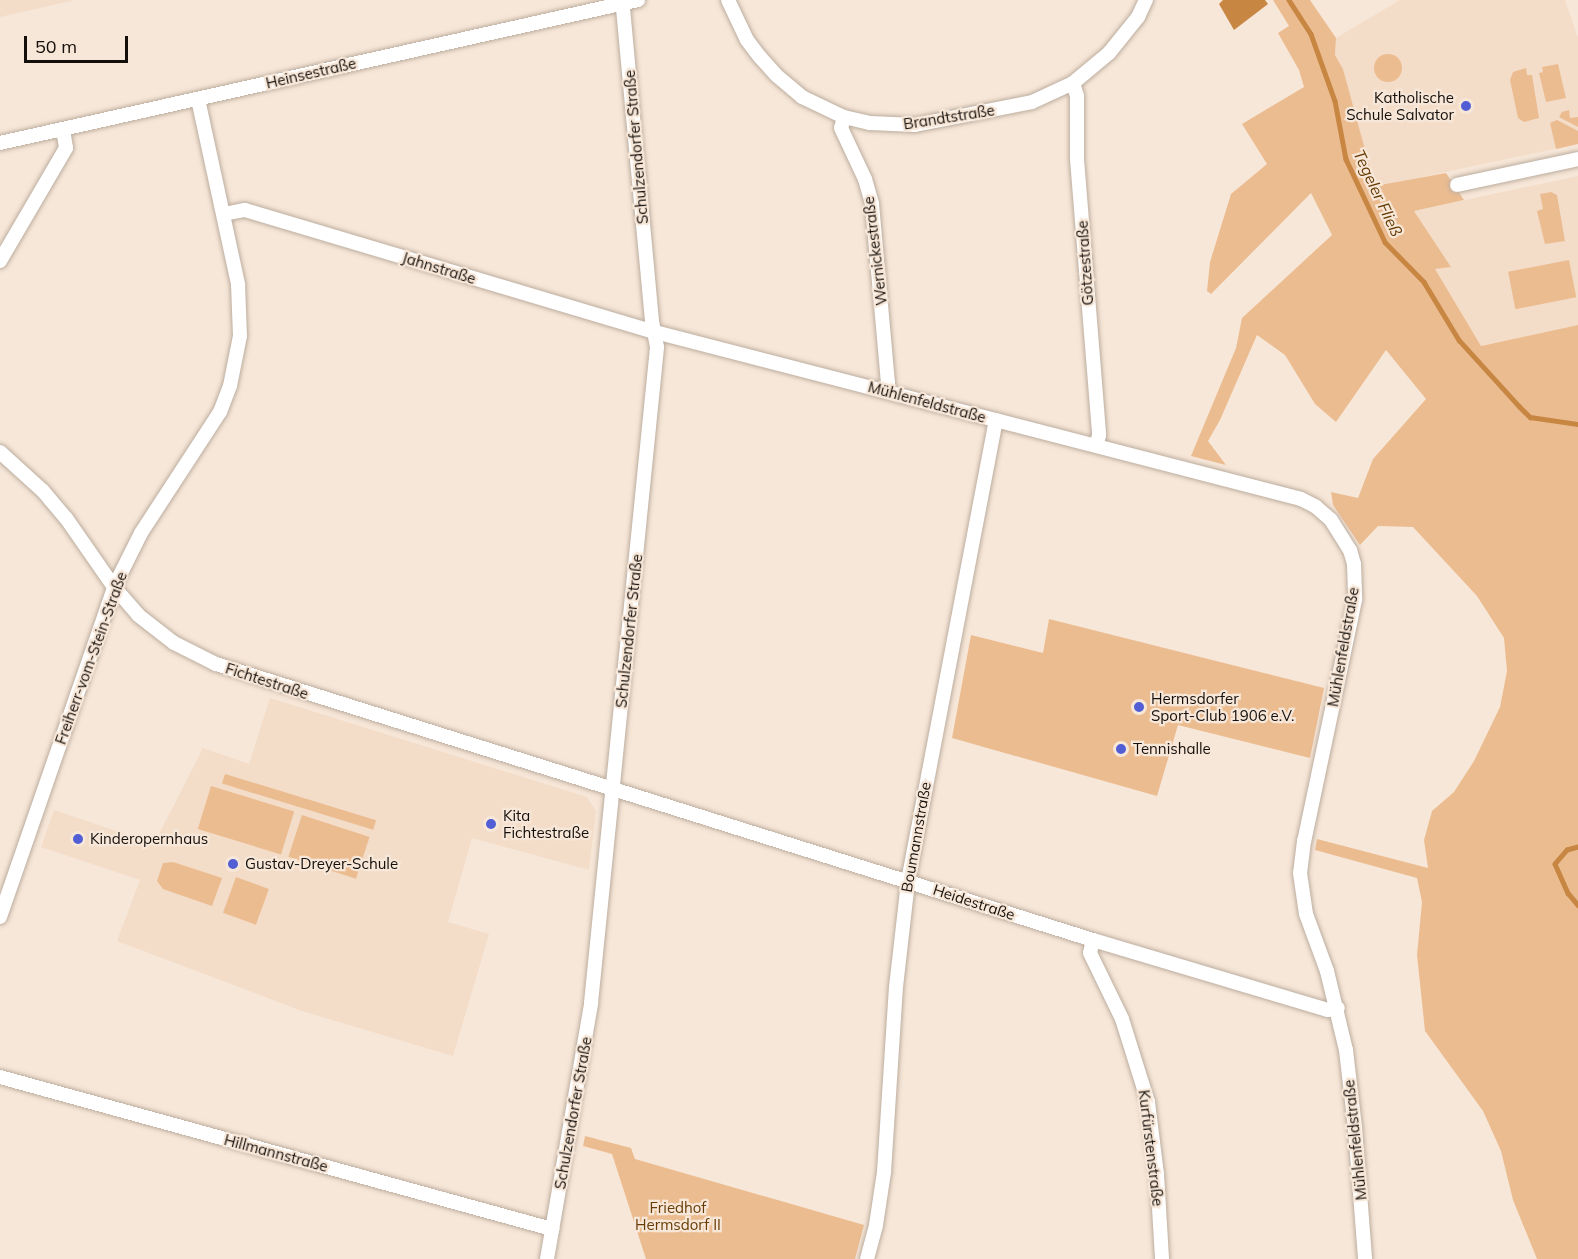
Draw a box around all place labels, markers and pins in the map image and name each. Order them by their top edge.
place label: Katholische Schule Salvator [1346,88,1454,123]
marker: Katholische Schule Salvator [1459,99,1473,113]
place label: Hermsdorfer Sport-Club 1906 e.V. [1151,689,1294,724]
marker: Hermsdorfer Sport-Club 1906 e.V. [1132,700,1146,714]
place label: Tennishalle [1133,740,1211,758]
marker: Tennishalle [1114,742,1128,756]
place label: Kita Fichtestraße [503,806,589,841]
marker: Kita Fichtestraße [484,817,498,831]
place label: Kinderopernhaus [90,830,208,848]
marker: Kinderopernhaus [71,832,85,846]
place label: Gustav-Dreyer-Schule [245,855,398,873]
marker: Gustav-Dreyer-Schule [226,857,240,871]

